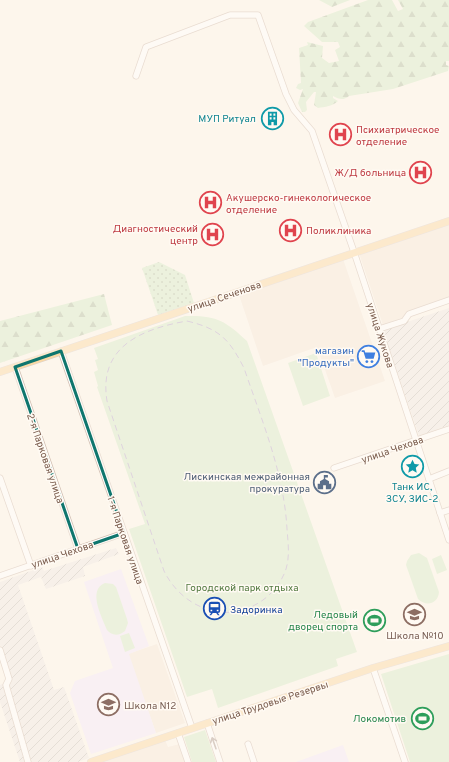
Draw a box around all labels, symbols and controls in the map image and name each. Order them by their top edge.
building icon: МУП Ритуал [259,105,285,131]
place label: МУП Ритуал [198,113,256,126]
hospital icon: Психиатрическое отделение [327,122,353,148]
place label: Психиатрическое отделение [356,124,439,149]
hospital icon: Ж/Д больница [408,159,434,185]
place label: Ж/Д больница [335,167,406,180]
hospital icon: Акушерско-гинекологическое отделение [197,190,223,216]
place label: Акушерско-гинекологическое отделение [226,192,371,217]
hospital icon: Поликлиника [277,217,303,243]
hospital icon: Диагностический центр [200,221,226,247]
place label: Диагностический центр [113,223,198,248]
place label: Поликлиника [306,225,371,238]
street label: улица Сеченова [186,279,263,316]
street label: улица Жукова [363,301,396,370]
supermarket icon: магазин "Продукты" [356,343,382,369]
place label: магазин "Продукты" [298,345,354,370]
street label: 2-я Парковая улица [23,412,66,505]
street label: улица Чехова [360,434,425,467]
place icon: Танк ИС, ЗСУ, ЗИС-2 [399,453,425,479]
public building icon: Лискинская межрайонная прокуратура [312,469,338,495]
place label: Лискинская межрайонная прокуратура [184,471,310,496]
place label: Танк ИС, ЗСУ, ЗИС-2 [386,481,438,506]
street label: 1-я Парковая улица [103,495,146,586]
street label: улица Чехова [30,539,95,572]
park label: Городской парк отдыха [186,582,298,595]
station icon: Задоринка [202,596,228,622]
school or university icon: Школа №10 [402,602,428,628]
place label: Задоринка [230,604,283,617]
sports icon: Ледовый дворец спорта [361,607,387,633]
place label: Ледовый дворец спорта [288,609,358,634]
place label: Школа №10 [386,630,444,643]
street label: улица Трудовые Резервы [211,678,330,728]
school or university icon: Школа N12 [95,692,121,718]
place label: Школа N12 [124,700,176,713]
sports icon: Локомотив [409,705,435,731]
place label: Локомотив [353,713,406,726]
one-way arrow [210,736,217,749]

